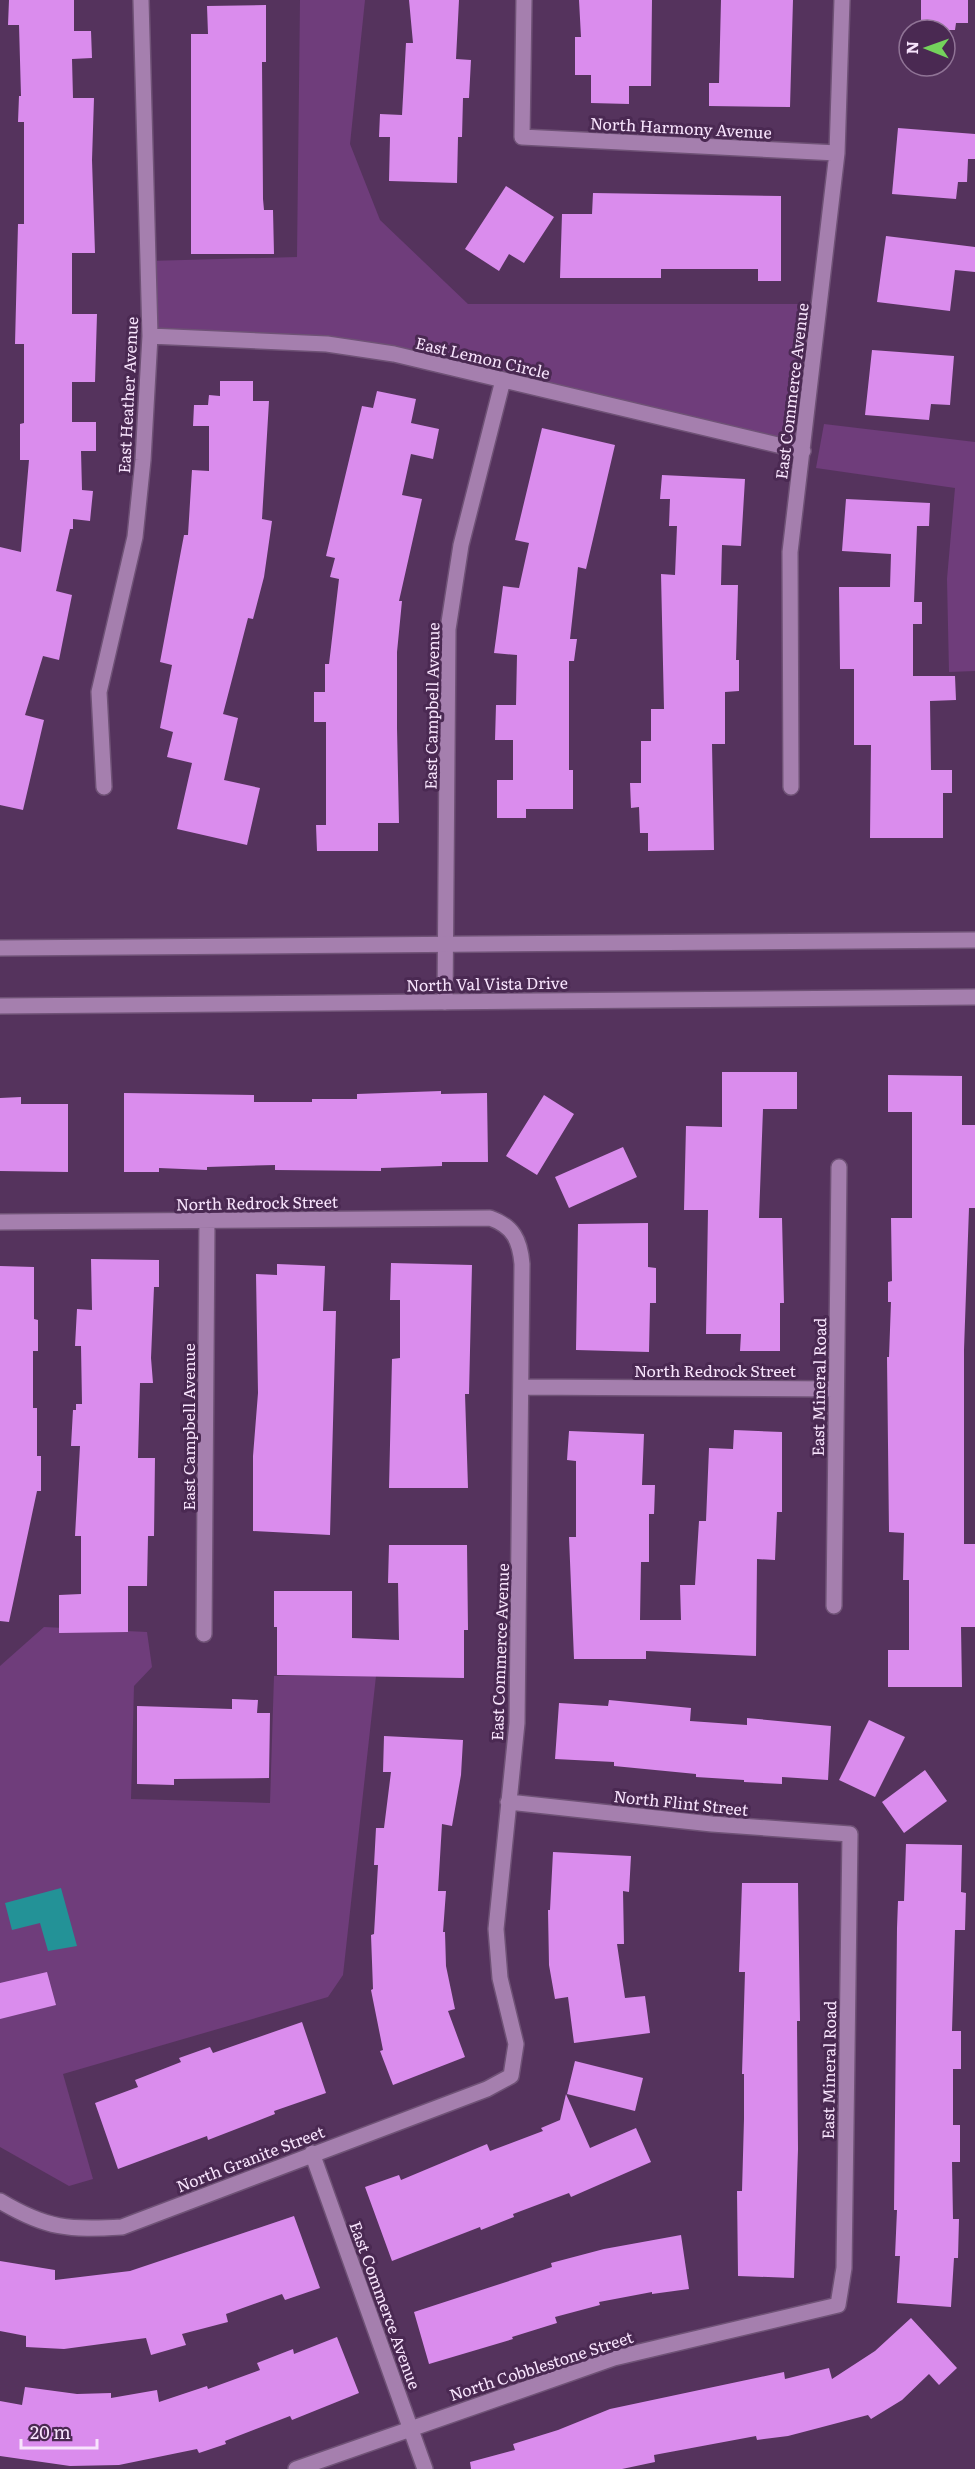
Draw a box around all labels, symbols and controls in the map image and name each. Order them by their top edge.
north arrow [897,18,957,78]
text: N [899,41,923,55]
street label: North Harmony Avenue [589,110,773,144]
street label: East Commerce Avenue [768,301,814,481]
street label: East Heather Avenue [111,316,143,474]
street label: East Lemon Circle [413,330,553,384]
street label: East Campbell Avenue [418,622,444,790]
street label: North Val Vista Drive [406,970,568,996]
street label: North Redrock Street [176,1189,339,1215]
street label: East Mineral Road [805,1317,831,1457]
street label: East Campbell Avenue [176,1343,200,1511]
street label: North Redrock Street [634,1358,797,1382]
street label: East Commerce Avenue [484,1563,514,1741]
street label: North Flint Street [612,1783,750,1821]
street label: East Mineral Road [815,2000,841,2140]
street label: North Granite Street [173,2119,328,2197]
street label: East Commerce Avenue [344,2217,428,2393]
street label: North Cobblestone Street [446,2324,637,2406]
scale bar [21,2412,98,2450]
text: 20 m [30,2418,71,2445]

